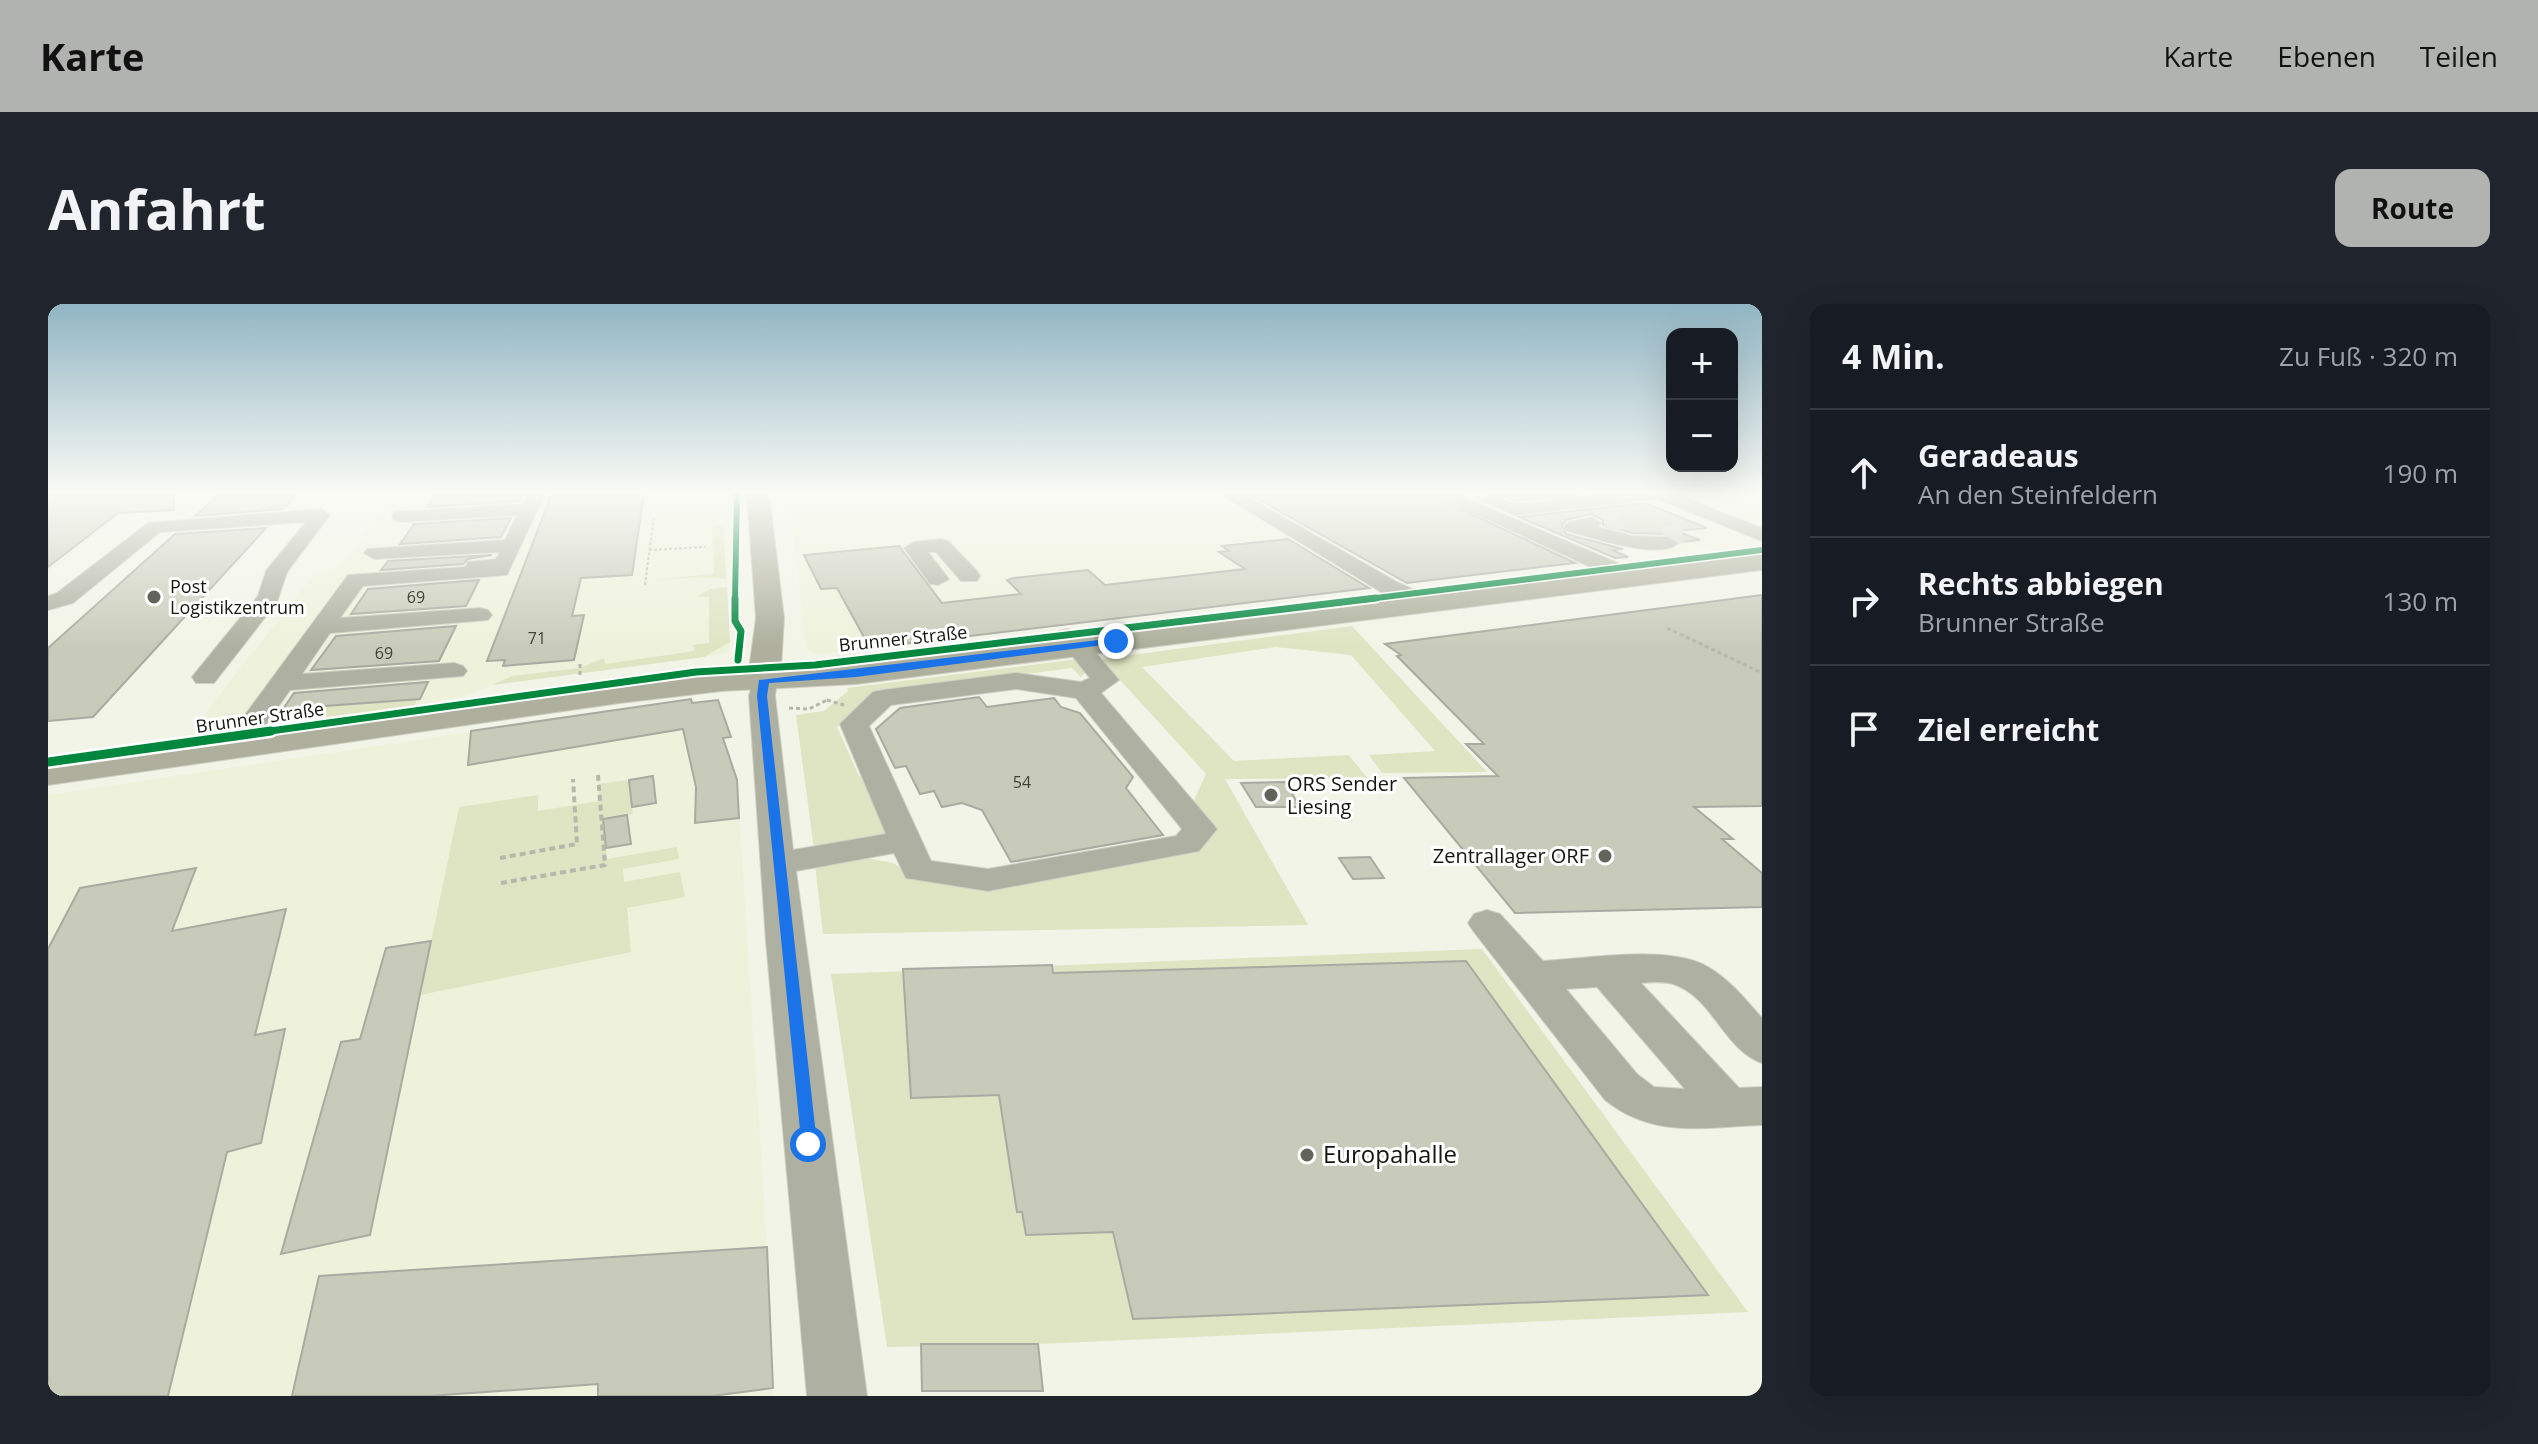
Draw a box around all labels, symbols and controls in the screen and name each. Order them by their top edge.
text: Karte [40,30,144,82]
text: Karte [2163,37,2233,75]
text: Ebenen [2277,37,2376,75]
text: Teilen [2420,37,2498,75]
button: Route [2335,169,2490,247]
text: Anfahrt [48,170,266,246]
map controls [1666,328,1738,472]
button: + [1666,328,1738,400]
text: 4 Min. [1842,333,1945,379]
text: Zu Fuß · 320 m [2279,338,2458,374]
button: − [1666,400,1738,472]
text: Geradeaus [1918,435,2079,476]
icon: ahead [1842,451,1886,495]
text: 190 m [2383,455,2458,491]
text: An den Steinfeldern [1918,476,2158,512]
text: Rechts abbiegen [1918,563,2164,604]
place label: Post Logistikzentrum [170,574,305,619]
icon: right [1842,579,1886,623]
text: 130 m [2383,583,2458,619]
house number: 69 [407,586,425,608]
marker: Post Logistikzentrum [145,588,163,606]
text: Brunner Straße [1918,604,2105,640]
street label: Brunner Straße [837,619,968,657]
route end [1098,623,1134,659]
house number: 71 [528,627,546,649]
house number: 69 [375,642,393,664]
street label: Brunner Straße [194,696,326,738]
icon: arrive [1842,707,1886,751]
text: Ziel erreicht [1918,709,2099,750]
place label: ORS Sender Liesing [1287,770,1397,820]
house number: 54 [1013,771,1031,793]
marker: ORS Sender Liesing [1262,786,1280,804]
place label: Zentrallager ORF [1433,842,1589,869]
marker: Zentrallager ORF [1596,847,1614,865]
route start [790,1126,826,1162]
place label: Europahalle [1323,1137,1457,1170]
marker: Europahalle [1298,1146,1316,1164]

